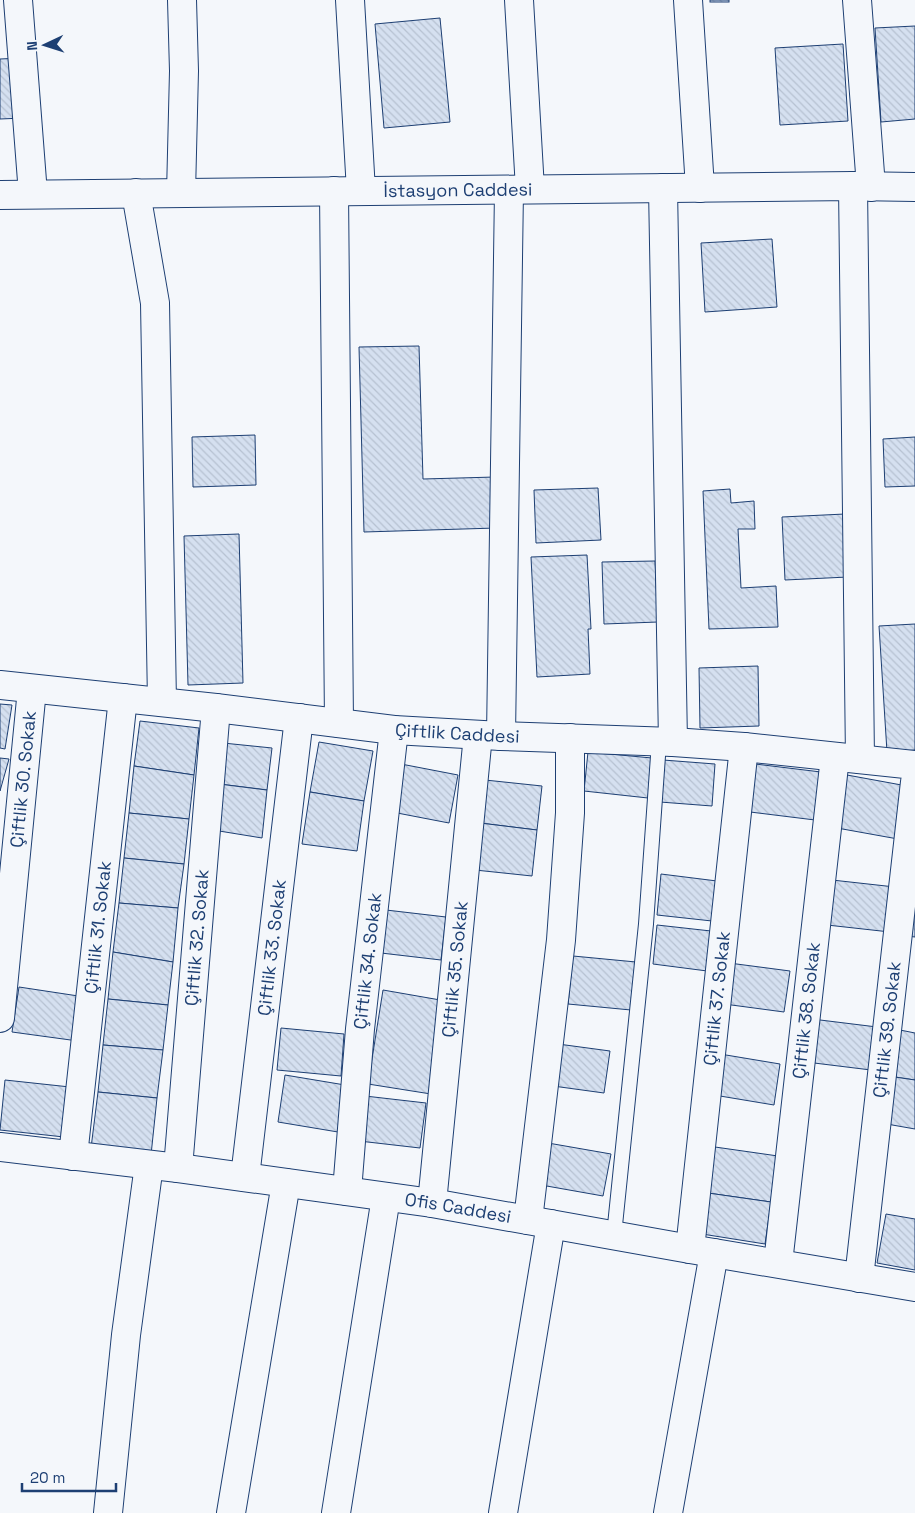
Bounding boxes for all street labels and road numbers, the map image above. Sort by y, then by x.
street label: İstasyon Caddesi [383,177,533,202]
street label: Çiftlik 30. Sokak [5,709,41,849]
street label: Çiftlik Caddesi [395,718,520,748]
street label: Çiftlik 31. Sokak [79,859,116,995]
street label: Çiftlik 32. Sokak [179,868,214,1007]
street label: Çiftlik 33. Sokak [252,878,291,1017]
street label: Çiftlik 34. Sokak [348,891,386,1031]
street label: Çiftlik 35. Sokak [436,899,473,1038]
street label: Çiftlik 37. Sokak [698,930,735,1067]
street label: Çiftlik 38. Sokak [787,941,825,1080]
street label: Çiftlik 39. Sokak [867,960,906,1099]
street label: Ofis Caddesi [403,1187,513,1228]

